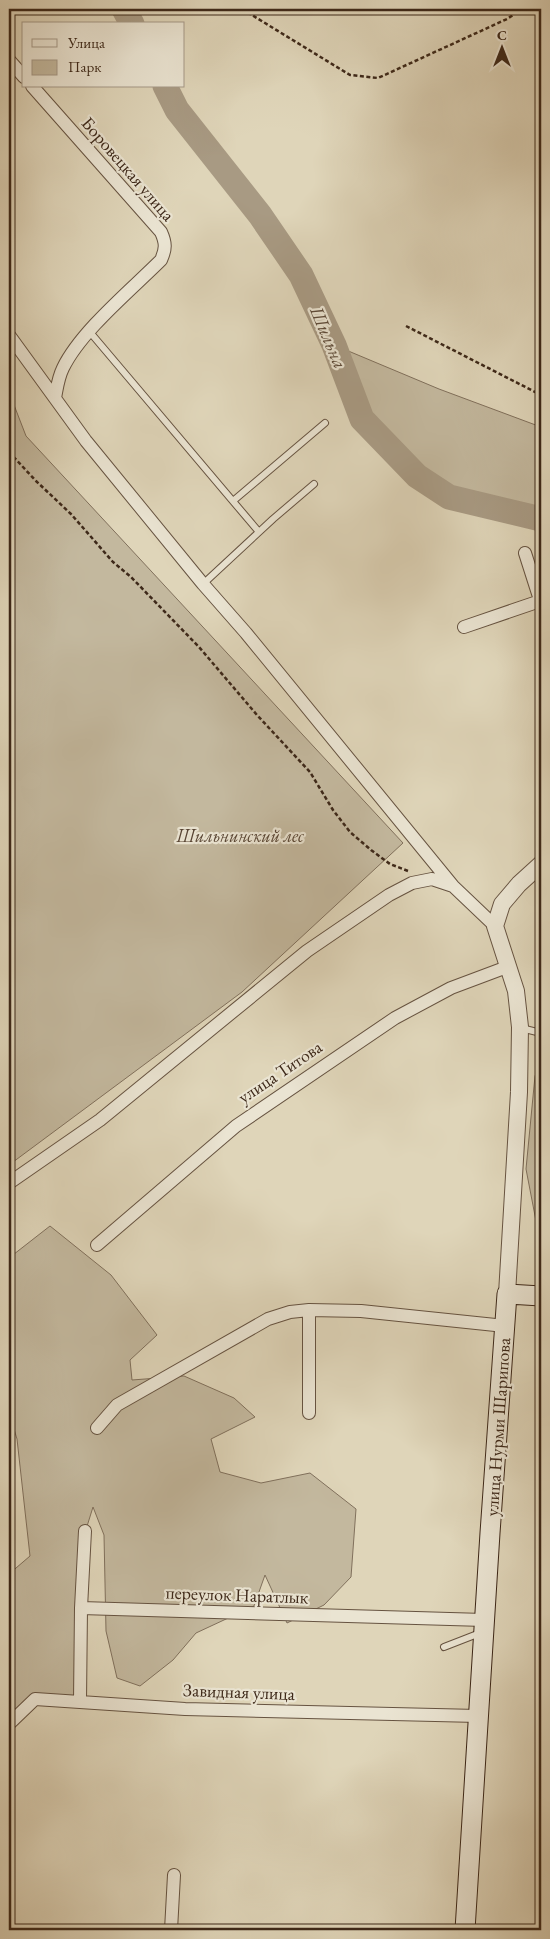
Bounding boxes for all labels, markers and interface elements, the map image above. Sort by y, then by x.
legend [22,22,185,88]
north arrow [478,22,528,72]
text: С [497,26,507,44]
text: Улица [67,33,105,52]
text: Парк [68,57,101,76]
street label: Боровецкая улица [77,112,181,226]
water label: Шильна [304,301,353,372]
park label: Шильнинский лес [175,824,304,847]
street label: улица Титова [233,1035,327,1108]
street label: улица Нурми Шарипова [480,1336,515,1517]
street label: переулок Наратлык [165,1581,309,1608]
street label: Завидная улица [183,1678,296,1705]

